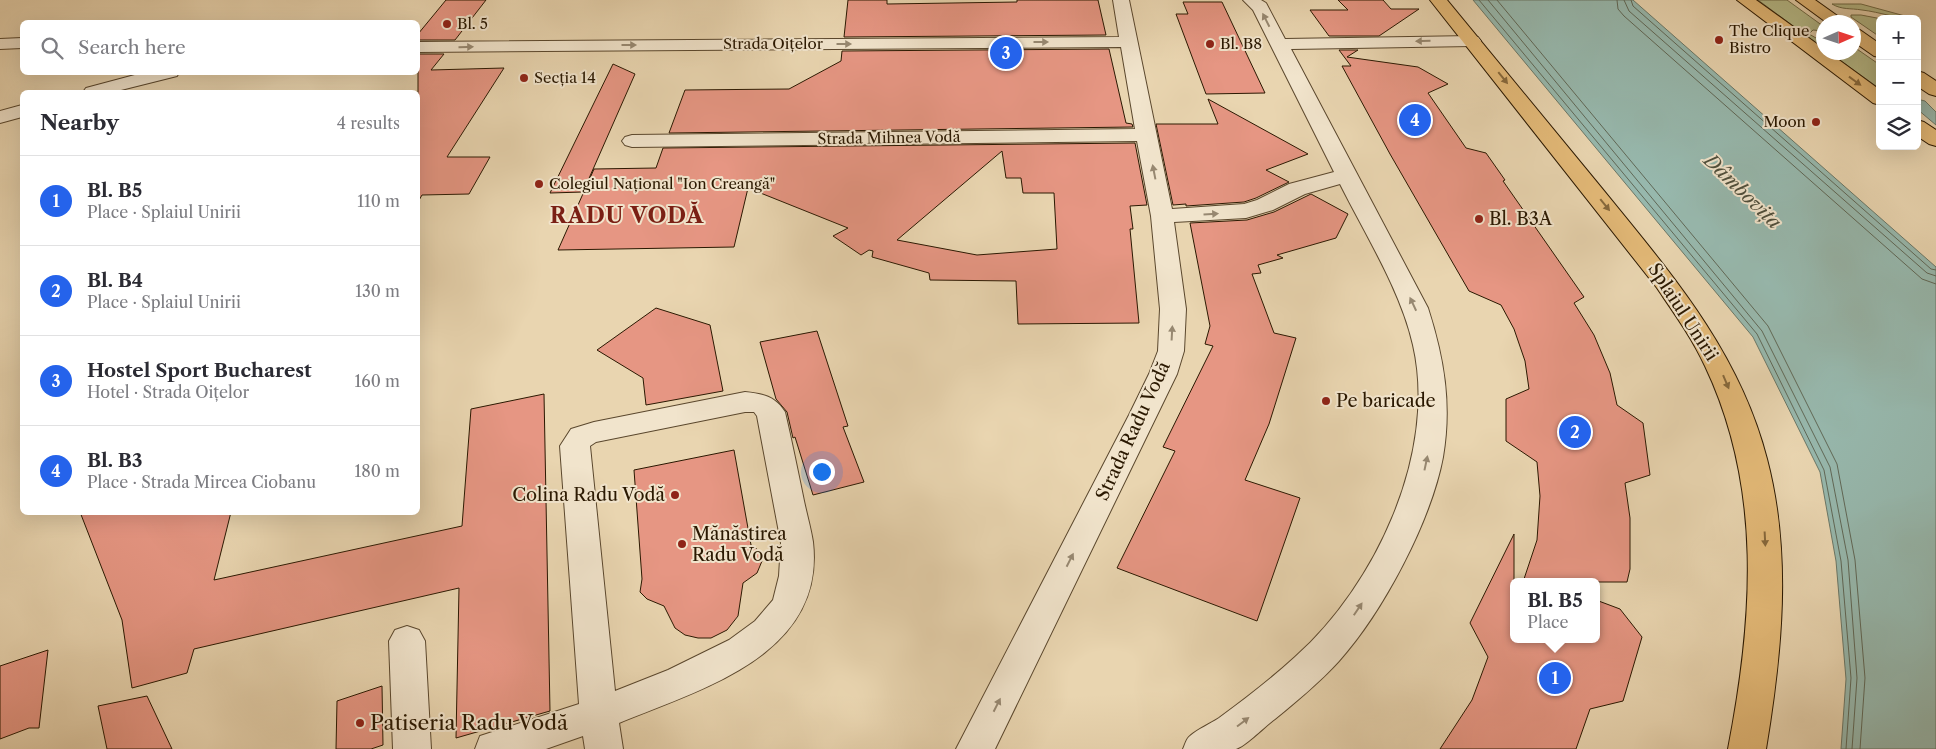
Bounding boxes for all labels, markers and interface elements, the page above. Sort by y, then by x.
one-way arrow [1262,13,1270,28]
place label: Bl. 5 [457,14,488,33]
north arrow [1816,15,1861,60]
map controls [1876,15,1921,150]
button: + [1876,15,1921,60]
marker: Bl. 5 [441,18,453,30]
search box [20,20,420,75]
place label: The Clique Bistro [1729,21,1809,57]
icon: search [38,34,66,62]
street label: Strada Oițelor [723,34,824,53]
pin: 3 [990,34,1022,72]
place label: Bl. B8 [1220,34,1262,53]
marker: The Clique Bistro [1713,34,1725,46]
text: Search here [78,36,186,59]
one-way arrow [1415,37,1431,45]
one-way arrow [1033,38,1049,46]
marker: Bl. B8 [1204,38,1216,50]
one-way arrow [836,40,852,48]
one-way arrow [621,41,637,49]
one-way arrow [458,43,474,51]
button: − [1876,60,1921,105]
place label: Secția 14 [534,68,596,87]
marker: Secția 14 [518,72,530,84]
one-way arrow [1497,72,1508,85]
one-way arrow [1848,75,1861,86]
pin: 4 [1399,101,1431,139]
button: layers [1876,105,1921,150]
text: Nearby [40,110,119,135]
place label: Moon [1763,112,1807,131]
text: 4 results [337,113,400,133]
marker: Moon [1810,116,1822,128]
street label: Strada Mihnea Vodă [817,127,961,148]
water label: Dâmbovița [1697,148,1786,235]
one-way arrow [1149,164,1157,180]
place label: Colegiul Național "Ion Creangă" [549,174,775,193]
marker: Colegiul Național "Ion Creangă" [533,178,545,190]
text: Bl. B5 [87,179,142,202]
text: 1 [52,191,60,211]
text: 110 m [357,191,400,211]
one-way arrow [1599,198,1610,211]
district label: RADU VODĂ [550,201,704,229]
text: Place · Splaiul Unirii [87,202,241,222]
place label: Bl. B3A [1489,208,1553,230]
one-way arrow [1203,209,1219,217]
marker: Bl. B3A [1473,213,1485,225]
street label: Splaiul Unirii [1643,259,1723,365]
text: Bl. B4 [87,269,143,292]
text: 2 [51,281,61,301]
text: 130 m [355,281,400,301]
text: Place · Splaiul Unirii [87,292,241,312]
one-way arrow [1409,297,1417,311]
one-way arrow [1168,325,1176,341]
street label: Strada Radu Vodă [1091,358,1175,504]
text: Hostel Sport Bucharest [87,359,312,382]
text: 3 [51,371,61,391]
text: 160 m [355,371,400,391]
one-way arrow [1722,375,1730,389]
text: Hotel · Strada Oițelor [87,382,249,402]
place label: Pe baricade [1336,390,1436,412]
marker: Pe baricade [1320,395,1332,407]
pin: 2 [1559,413,1591,451]
text: Bl. B3 [87,449,143,472]
one-way arrow [1423,454,1431,470]
your location [809,459,835,485]
text: 4 [51,461,61,481]
text: 180 m [354,461,400,481]
text: Place · Strada Mircea Ciobanu [87,472,316,492]
place label: Colina Radu Vodă [512,484,665,506]
marker: Colina Radu Vodă [669,489,681,501]
place label: Mănăstirea Radu Vodă [692,523,787,566]
one-way arrow [1761,531,1769,547]
marker: Mănăstirea Radu Vodă [676,538,688,550]
one-way arrow [1067,553,1075,567]
popup [1510,578,1600,643]
text: Bl. B5 [1527,589,1583,612]
one-way arrow [1353,602,1362,615]
text: Place [1527,612,1568,632]
pin: 1 [1539,659,1571,697]
one-way arrow [993,698,1001,713]
place label: Patiseria Radu Vodă [370,710,569,735]
marker: Patiseria Radu Vodă [354,717,366,729]
one-way arrow [1236,717,1250,727]

